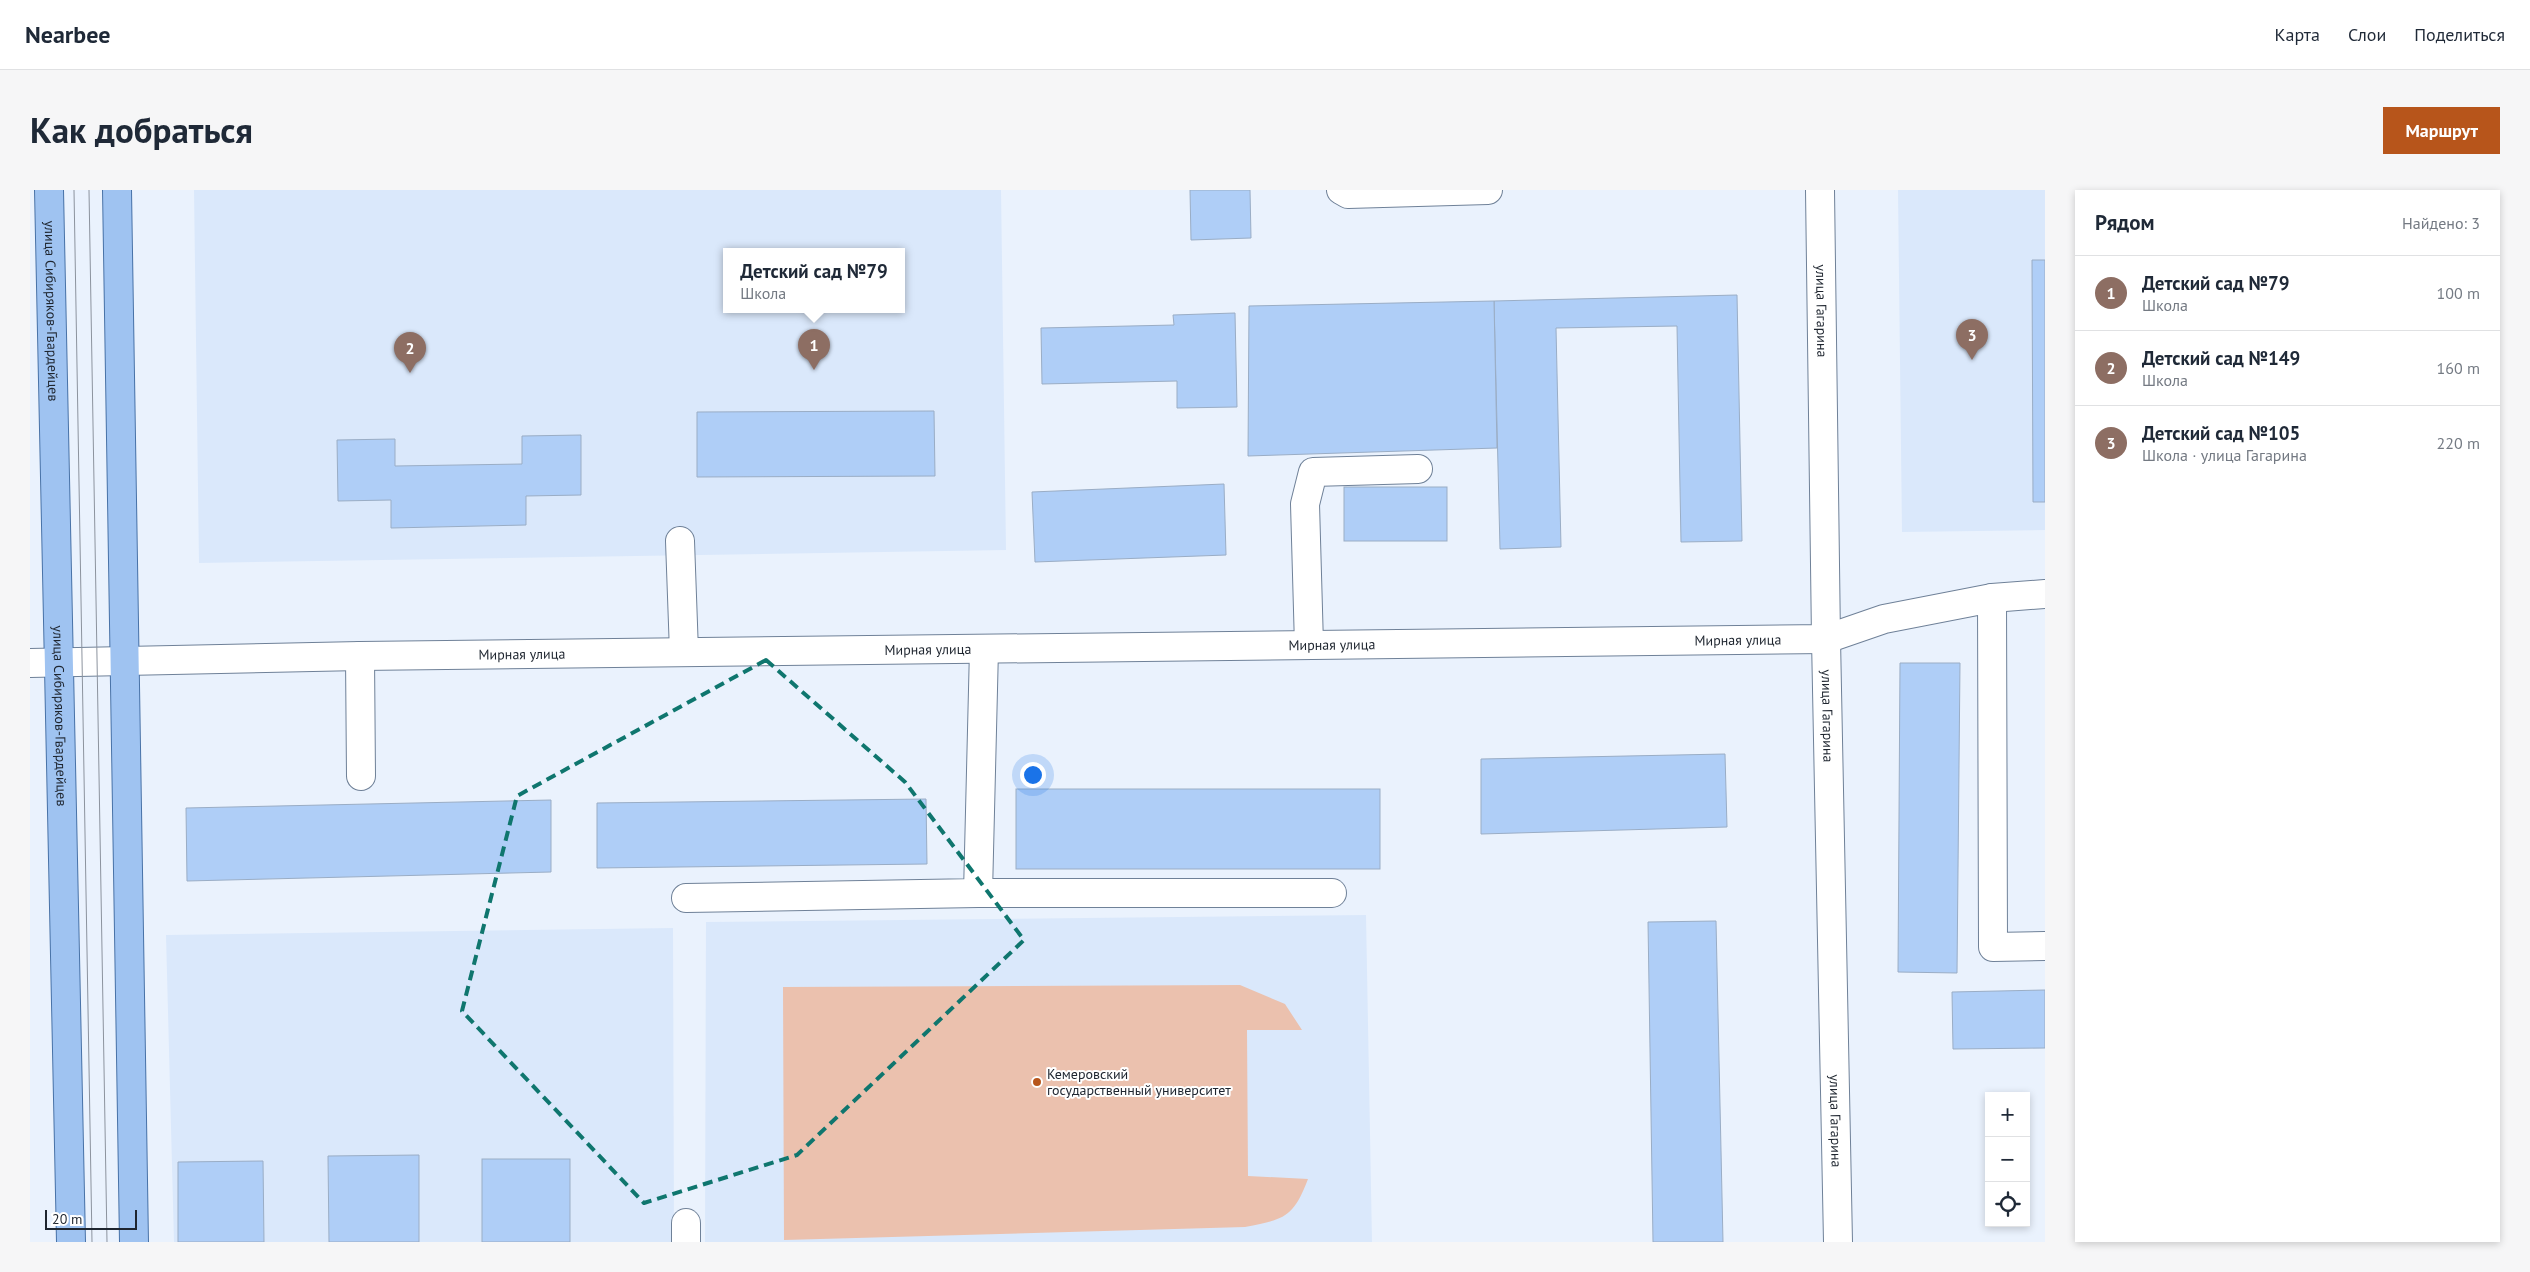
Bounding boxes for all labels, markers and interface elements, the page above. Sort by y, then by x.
text: Nearbee [25,19,110,50]
text: Карта [2275,23,2320,46]
text: Слои [2348,23,2386,46]
text: Поделиться [2414,23,2505,46]
text: Как добраться [30,107,253,153]
button: Маршрут [2383,107,2500,154]
text: Рядом [2095,209,2154,236]
text: Найдено: 3 [2402,213,2480,233]
street label: улица Сибиряков-Гвардейцев [41,220,62,402]
popup [723,248,905,313]
text: Детский сад №79 [740,259,888,283]
street label: улица Гагарина [1812,264,1831,358]
text: Детский сад №79 [2142,271,2290,295]
text: Школа [740,283,786,303]
text: 1 [2106,283,2116,303]
text: 100 m [2437,283,2480,303]
text: Школа [2142,295,2188,315]
pin: 3 [1956,319,1988,360]
pin: 1 [798,329,830,370]
pin: 2 [394,332,426,373]
text: Детский сад №149 [2142,346,2300,370]
text: 2 [2106,358,2116,378]
text: 160 m [2437,358,2480,378]
text: Школа [2142,370,2188,390]
text: Детский сад №105 [2142,421,2300,445]
text: 3 [2106,433,2116,453]
text: 220 m [2437,433,2480,453]
text: Школа · улица Гагарина [2142,445,2307,465]
street label: улица Сибиряков-Гвардейцев [49,625,71,806]
street label: Мирная улица [1694,631,1781,650]
street label: Мирная улица [1288,635,1375,654]
street label: Мирная улица [884,640,971,659]
street label: Мирная улица [478,645,566,664]
street label: улица Гагарина [1818,669,1837,763]
your location [1020,762,1046,788]
place label: Кемеровский государственный университет [1047,1065,1231,1099]
street label: улица Гагарина [1826,1074,1846,1168]
marker: Кемеровский государственный университет [1031,1076,1043,1088]
map controls [1985,1092,2030,1227]
button: + [1985,1092,2030,1137]
button: − [1985,1137,2030,1182]
button: locate [1985,1182,2030,1227]
scale bar [45,1207,138,1230]
text: 20 m [52,1210,82,1228]

